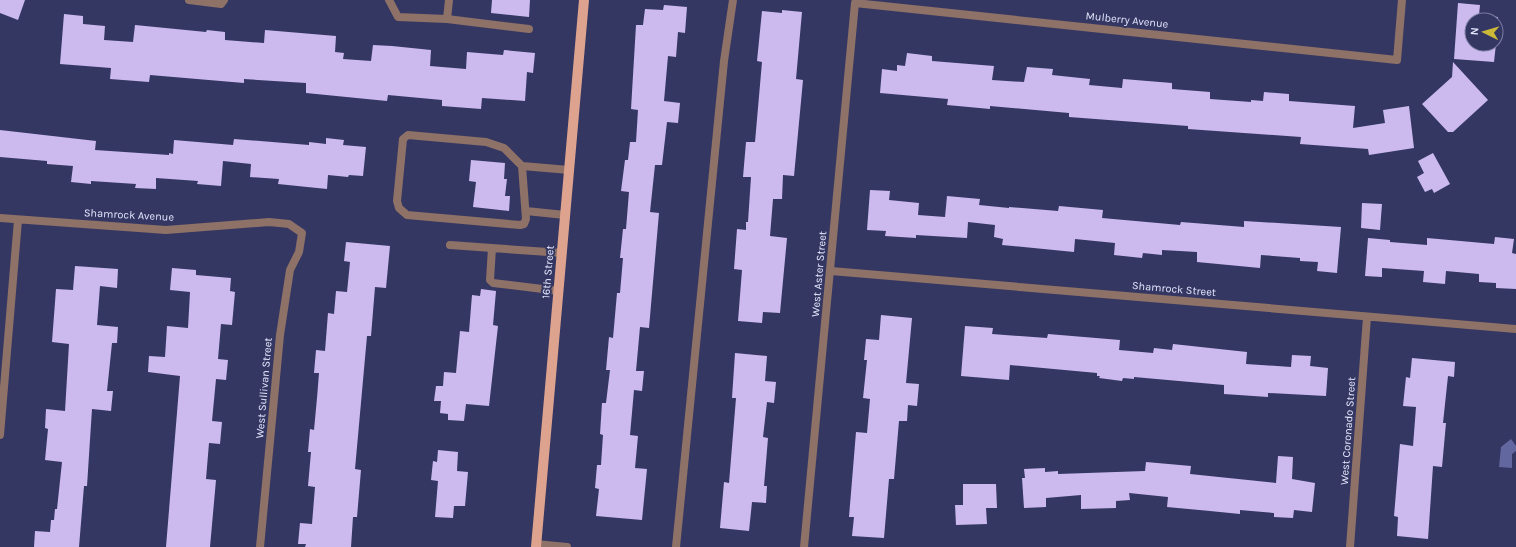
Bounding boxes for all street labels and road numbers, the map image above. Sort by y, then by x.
street label: Mulberry Avenue [1085,9,1169,31]
street label: Shamrock Avenue [84,206,175,224]
street label: West Aster Street [809,230,829,318]
street label: 16th Street [539,245,557,299]
street label: Shamrock Street [1131,279,1217,299]
street label: West Sullivan Street [253,337,275,439]
street label: West Coronado Street [1338,376,1358,486]

